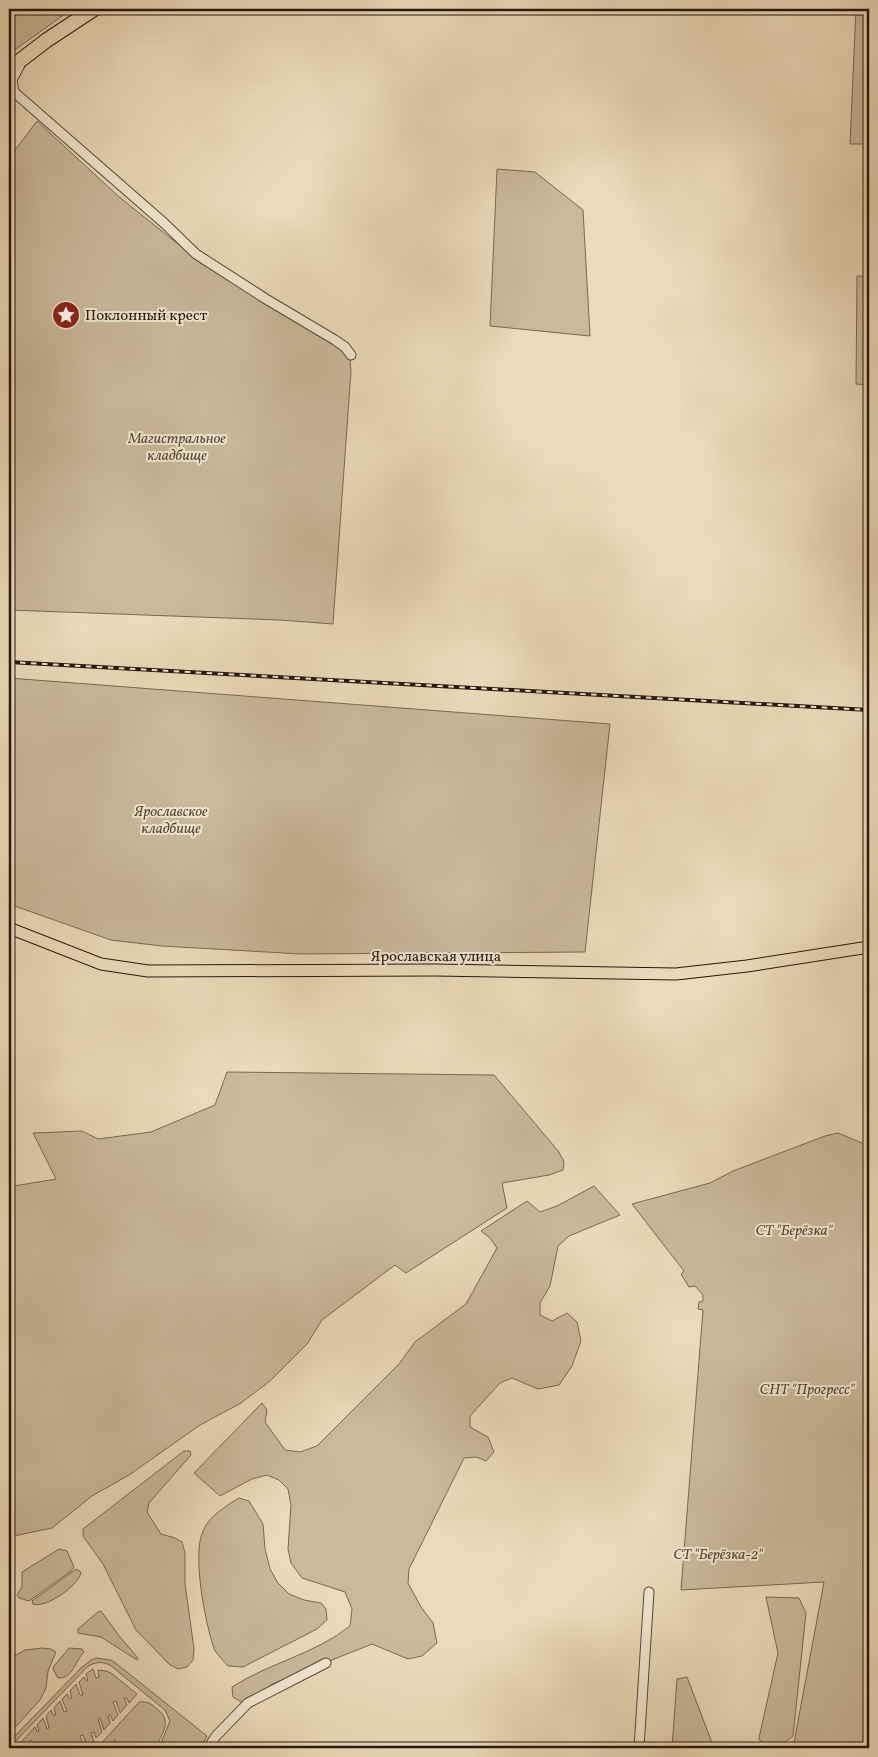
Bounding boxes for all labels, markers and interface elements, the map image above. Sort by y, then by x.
place icon: Поклонный крест [51,300,81,330]
place label: Поклонный крест [85,306,208,327]
park label: Магистральное кладбище [127,429,226,467]
park label: Ярославское кладбище [133,802,208,840]
street label: Ярославская улица [371,947,501,968]
park label: СТ "Берёзка" [755,1221,834,1242]
park label: СНТ "Прогресс" [759,1380,856,1401]
park label: СТ "Берёзка-2" [673,1545,764,1566]

